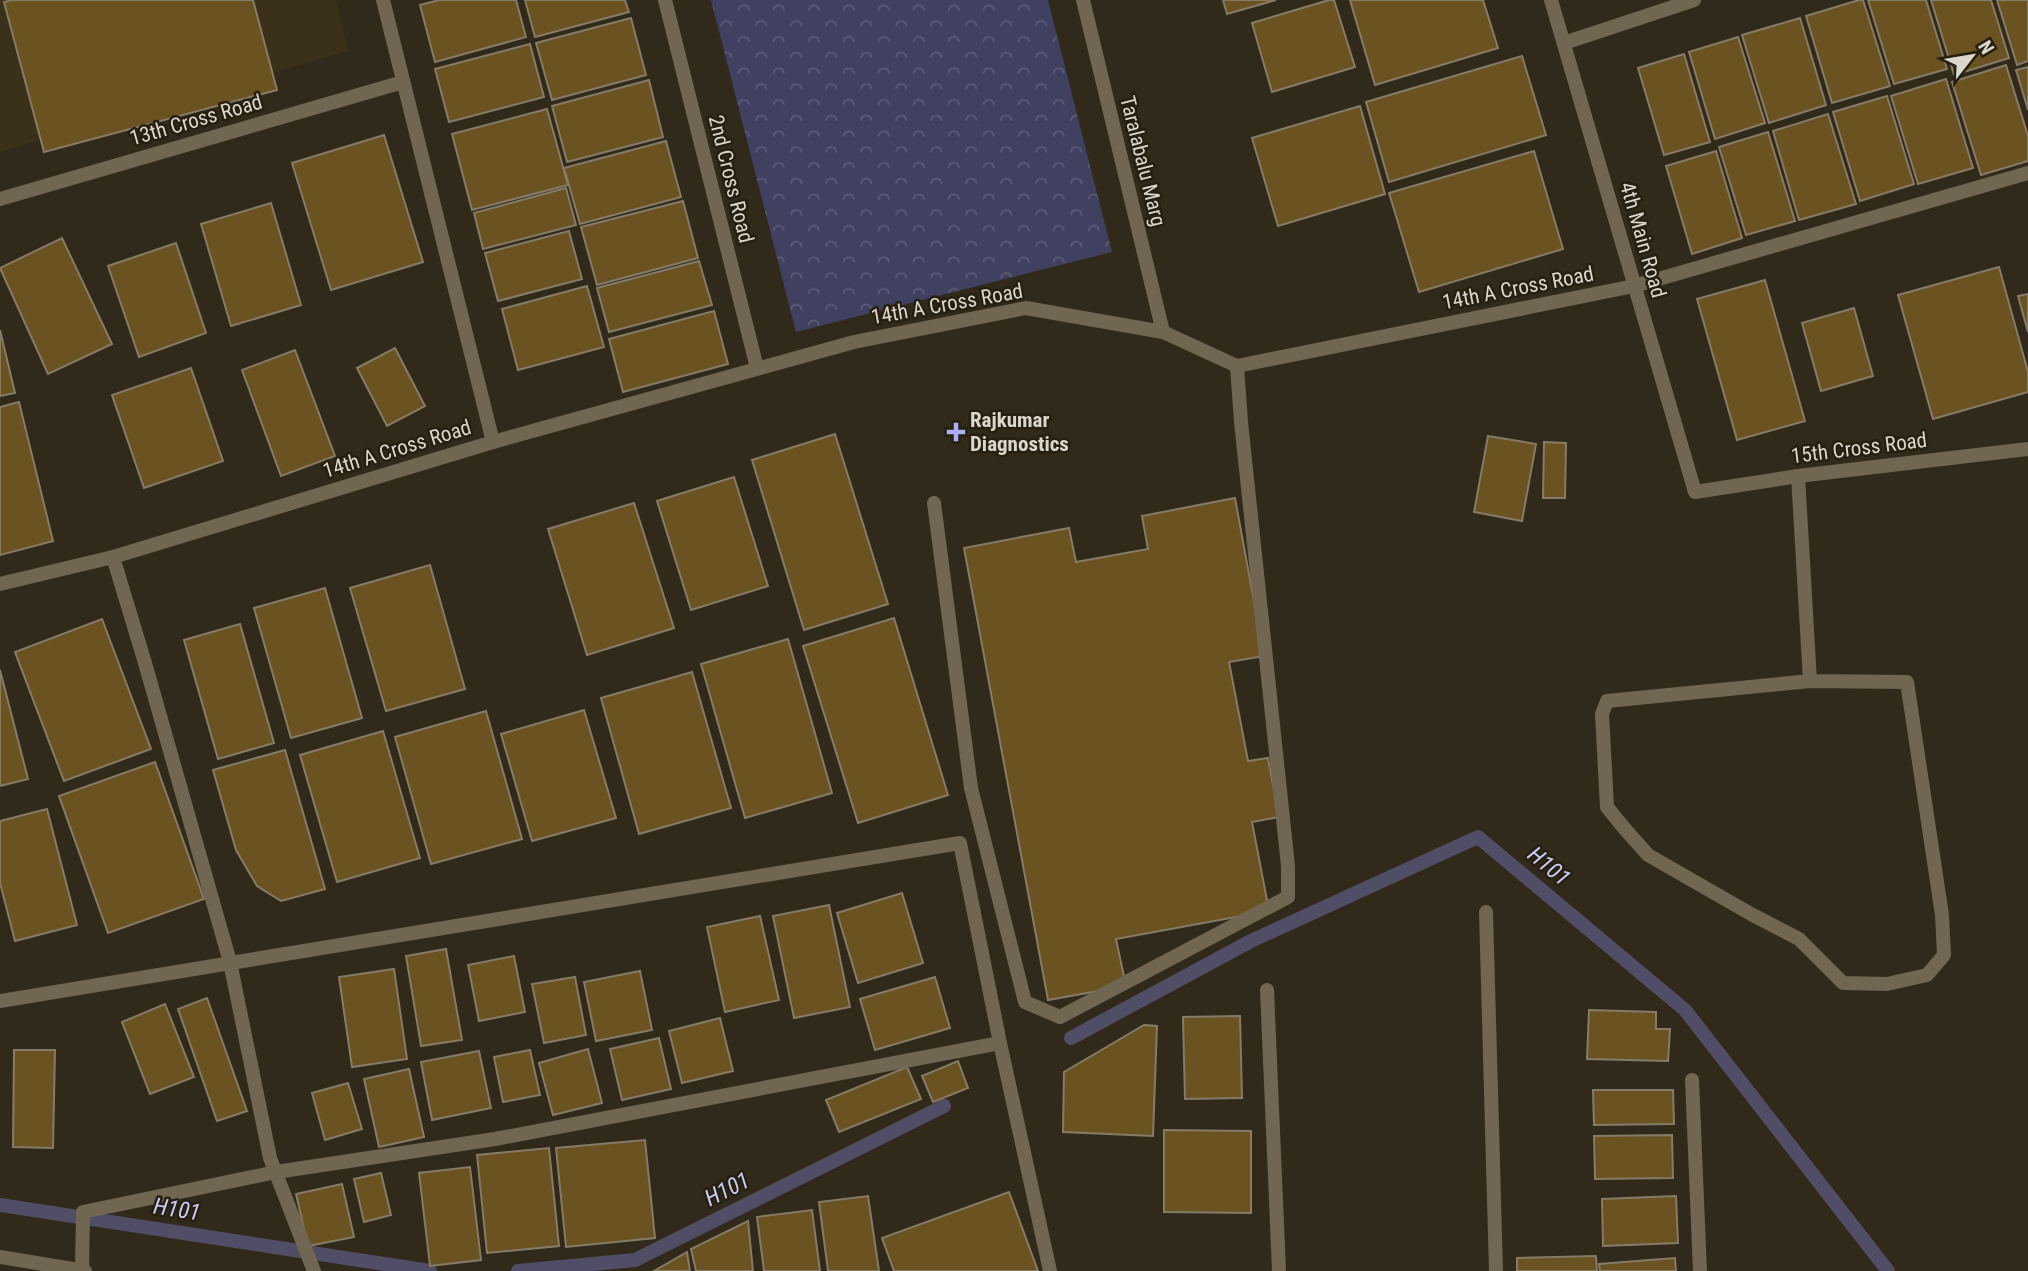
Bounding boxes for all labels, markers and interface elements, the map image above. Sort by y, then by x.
north arrow [1937,21,2007,91]
text: N [1973,37,1999,58]
street label: 13th Cross Road [127,90,265,150]
street label: Taralabalu Marg [1115,93,1171,229]
street label: 2nd Cross Road [704,113,758,245]
street label: 4th Main Road [1615,179,1671,301]
street label: 14th A Cross Road [1440,262,1596,314]
street label: 14th A Cross Road [869,279,1025,329]
place label: Rajkumar Diagnostics [970,408,1069,456]
street label: 14th A Cross Road [320,415,474,483]
marker: Rajkumar Diagnostics [948,424,964,440]
street label: 15th Cross Road [1790,428,1928,468]
water label: H101 [1522,841,1575,892]
water label: H101 [700,1167,754,1212]
water label: H101 [152,1192,202,1226]

